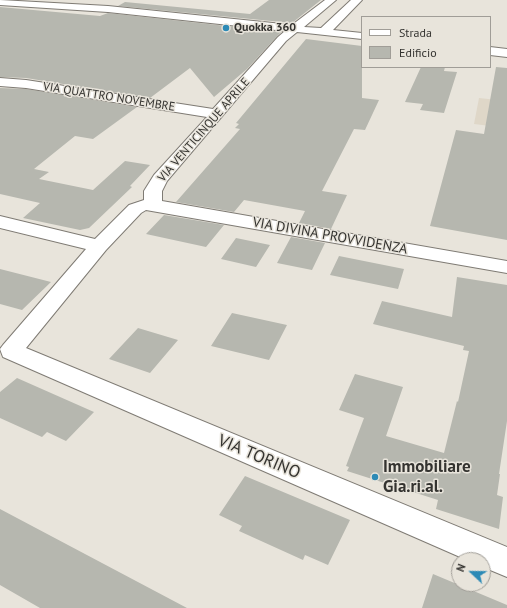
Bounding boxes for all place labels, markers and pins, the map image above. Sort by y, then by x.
place label: Quokka 360 [234,21,296,35]
marker: Quokka 360 [221,23,231,33]
place label: Immobiliare Gia.ri.al. [383,457,471,497]
marker: Immobiliare Gia.ri.al. [370,472,380,482]

